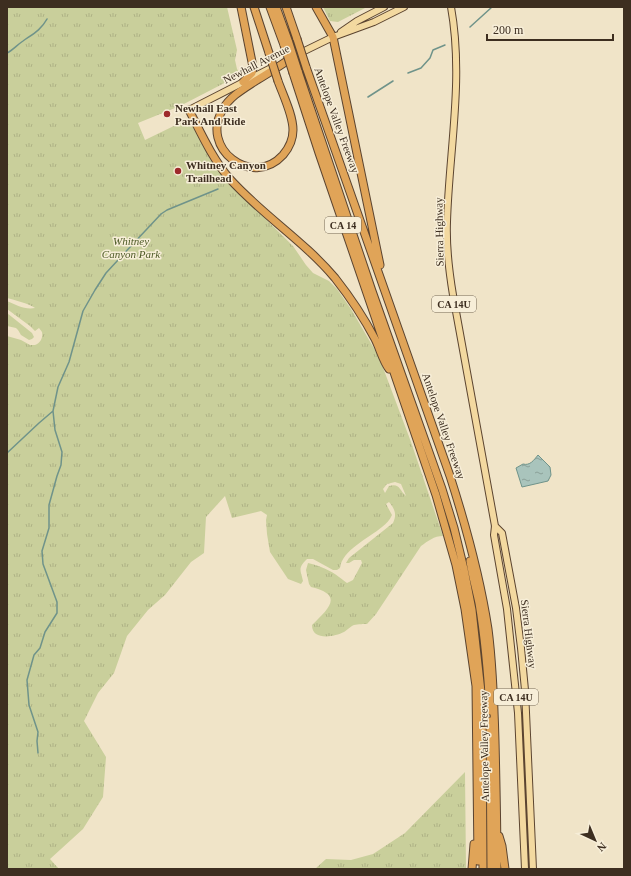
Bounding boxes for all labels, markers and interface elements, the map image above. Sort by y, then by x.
scale bar [487,16,613,42]
text: 200 m [493,23,524,37]
street label: Newhall Avenue [221,42,291,86]
street label: Antelope Valley Freeway [312,66,362,175]
place label: Newhall East Park And Ride [175,102,245,127]
marker: Newhall East Park And Ride [162,109,172,119]
place label: Whitney Canyon Trailhead [186,159,266,184]
marker: Whitney Canyon Trailhead [173,166,183,176]
street label: Sierra Highway [432,197,446,267]
road number: CA 14 [325,217,361,233]
park label: Whitney Canyon Park [102,235,161,260]
road number: CA 14U [432,296,476,312]
street label: Antelope Valley Freeway [420,371,468,481]
street label: Sierra Highway [519,599,539,670]
road number: CA 14U [494,689,538,705]
street label: Antelope Valley Freeway [477,690,491,802]
north arrow [575,820,615,860]
text: N [595,840,609,854]

